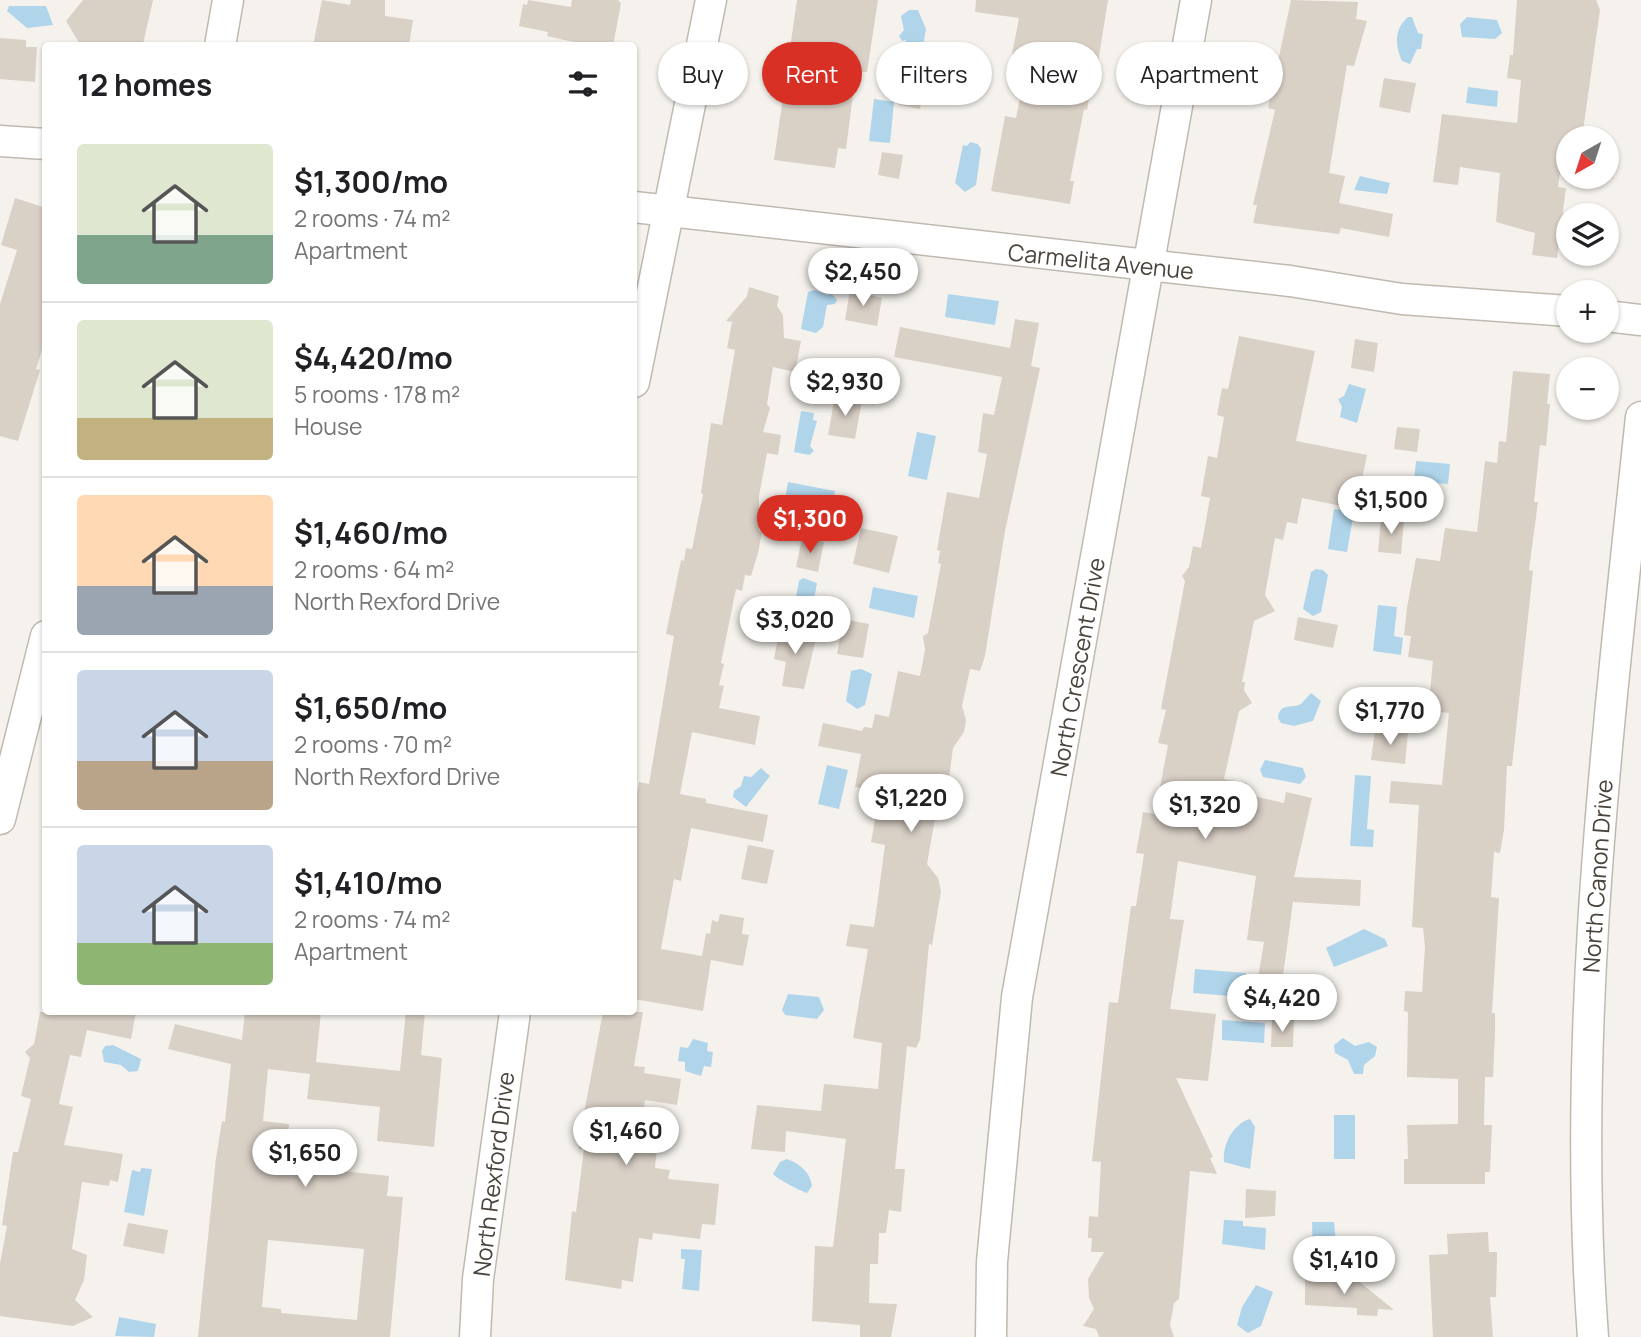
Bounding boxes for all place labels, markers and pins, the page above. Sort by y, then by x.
pin: $2,450 [806,248,920,308]
pin: $2,930 [788,358,902,418]
pin: $1,500 [1334,476,1448,536]
pin: $1,300 [753,496,867,555]
pin: $3,020 [738,596,852,656]
pin: $1,770 [1333,688,1447,747]
pin: $1,220 [854,774,968,834]
pin: $1,320 [1148,782,1262,841]
pin: $4,420 [1225,974,1339,1034]
pin: $1,460 [569,1108,683,1167]
pin: $1,650 [248,1130,362,1189]
pin: $1,410 [1287,1236,1401,1296]

